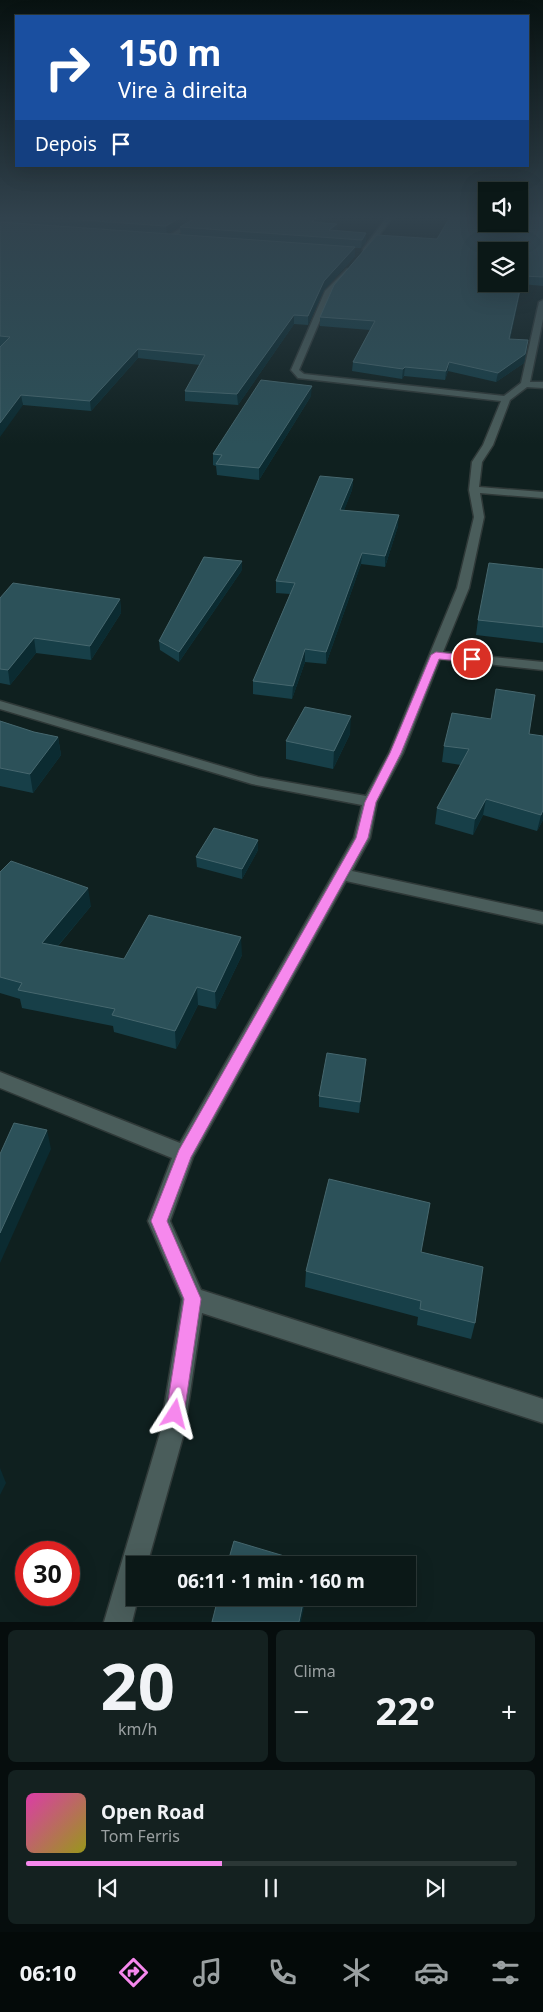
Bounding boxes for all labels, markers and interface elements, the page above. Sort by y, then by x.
text: 150 m [118,29,221,76]
icon: right [35,35,100,100]
text: Vire à direita [118,74,248,104]
icon: arrive [107,130,135,158]
text: Depois [35,131,97,157]
map controls [478,182,528,292]
button: sound [478,182,528,232]
button: layers [478,242,528,292]
pin [451,638,493,680]
icon: arrive [458,645,486,673]
position arrow [148,1387,200,1439]
speed limit sign: 30 [15,1541,80,1606]
text: 06:11 · 1 min · 160 m [177,1568,365,1594]
text: 20 [101,1641,175,1729]
text: Clima [294,1660,336,1682]
text: 22° [375,1684,435,1736]
text: − [294,1692,310,1730]
text: + [501,1692,517,1730]
text: km/h [118,1718,157,1740]
text: Open Road [101,1799,204,1825]
text: Tom Ferris [101,1825,180,1847]
icon: previous [94,1874,122,1902]
icon: pause [257,1874,285,1902]
icon: next [421,1874,449,1902]
icon: directions [116,1955,151,1990]
icon: music [190,1955,225,1990]
icon: phone [265,1955,300,1990]
icon: climate [339,1955,374,1990]
icon: car [414,1955,449,1990]
icon: filters [488,1955,523,1990]
text: 06:10 [20,1957,76,1987]

